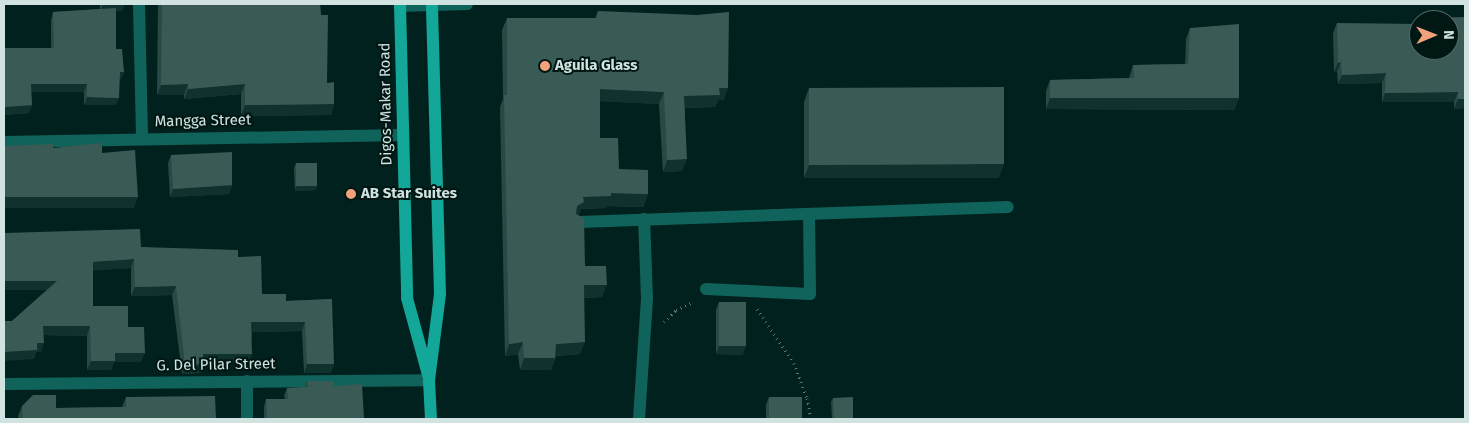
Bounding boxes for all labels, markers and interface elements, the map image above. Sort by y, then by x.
north arrow [1409,10,1459,60]
text: N [1440,30,1457,40]
street label: Digos-Makar Road [376,42,396,166]
place label: Aguila Glass [555,57,637,75]
marker: Aguila Glass [539,60,551,72]
street label: Mangga Street [154,111,252,131]
place label: AB Star Suites [361,185,457,203]
marker: AB Star Suites [345,188,357,200]
street label: G. Del Pilar Street [156,355,276,375]

